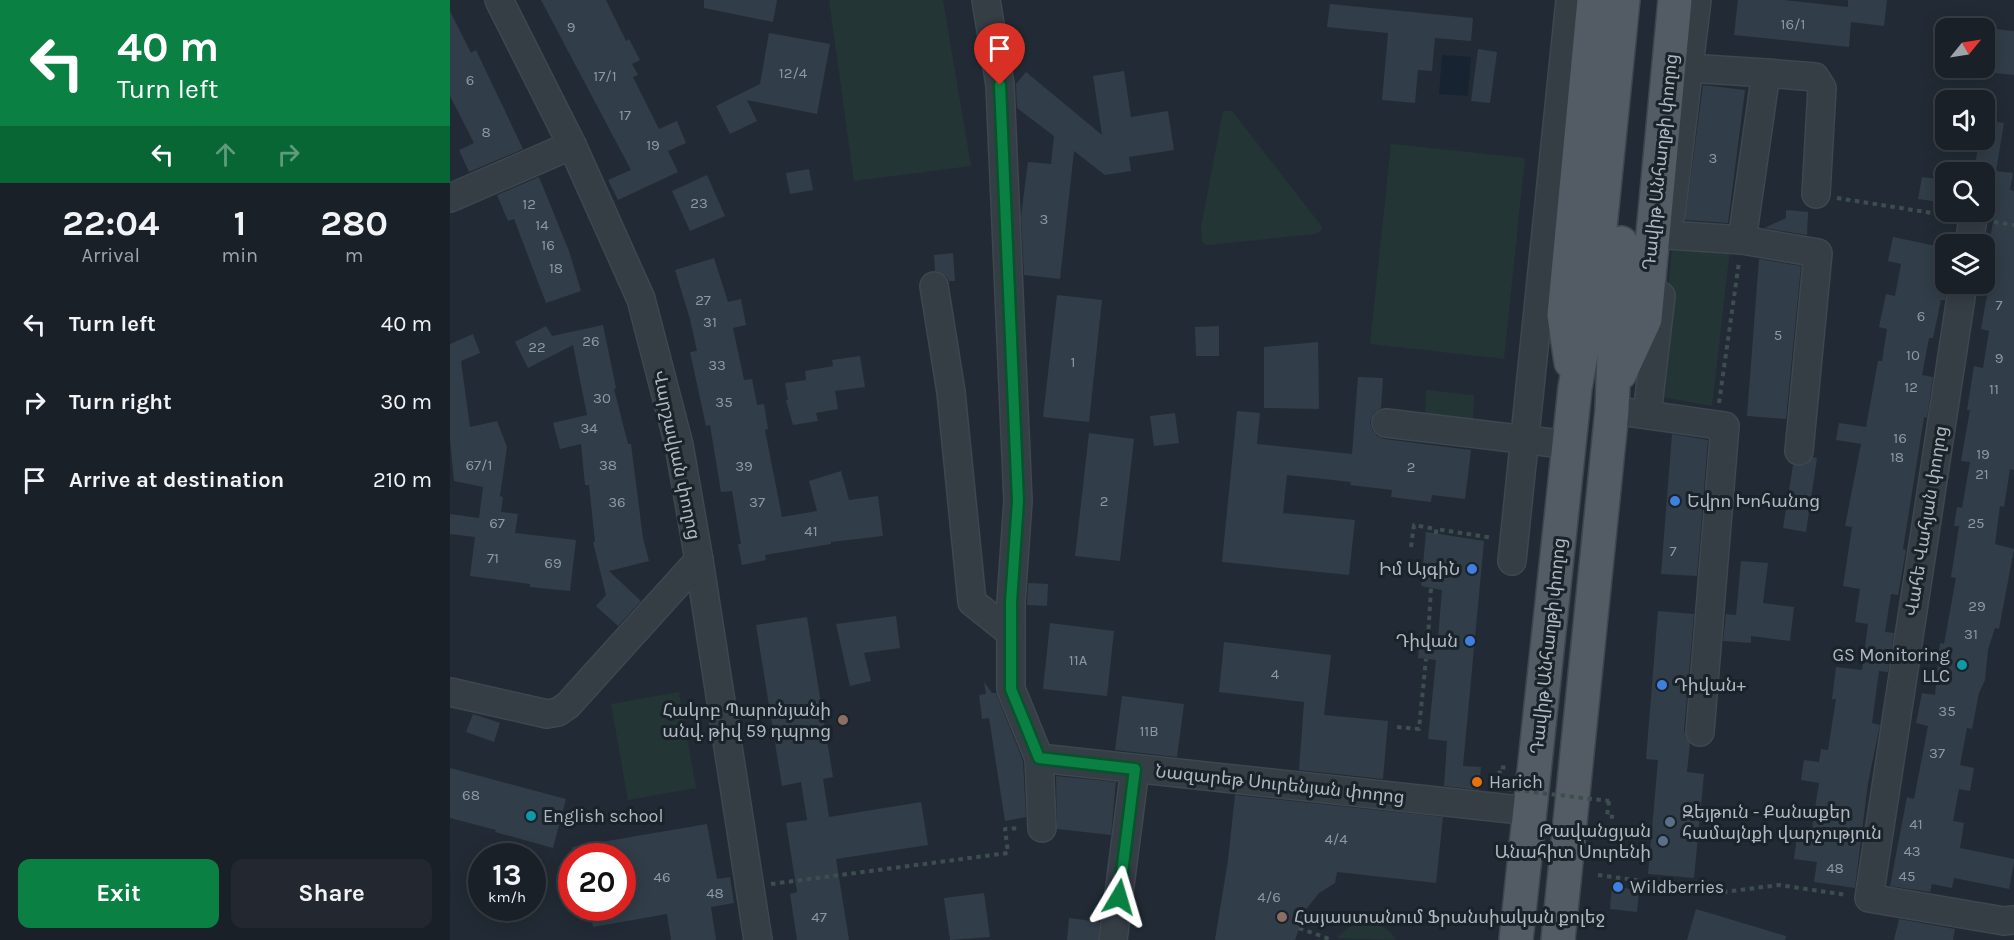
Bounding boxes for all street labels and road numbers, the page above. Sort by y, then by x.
street label: Դավիթ Անհաղթի փողոց [1638,53,1682,271]
street label: Վարշավյան փողոց [648,368,706,542]
street label: Վահե Վահյան փողոց [1900,424,1952,618]
street label: Դավիթ Անհաղթի փողոց [1526,537,1570,755]
street label: Նազարեթ Սուրենյան փողոց [1154,760,1406,808]

